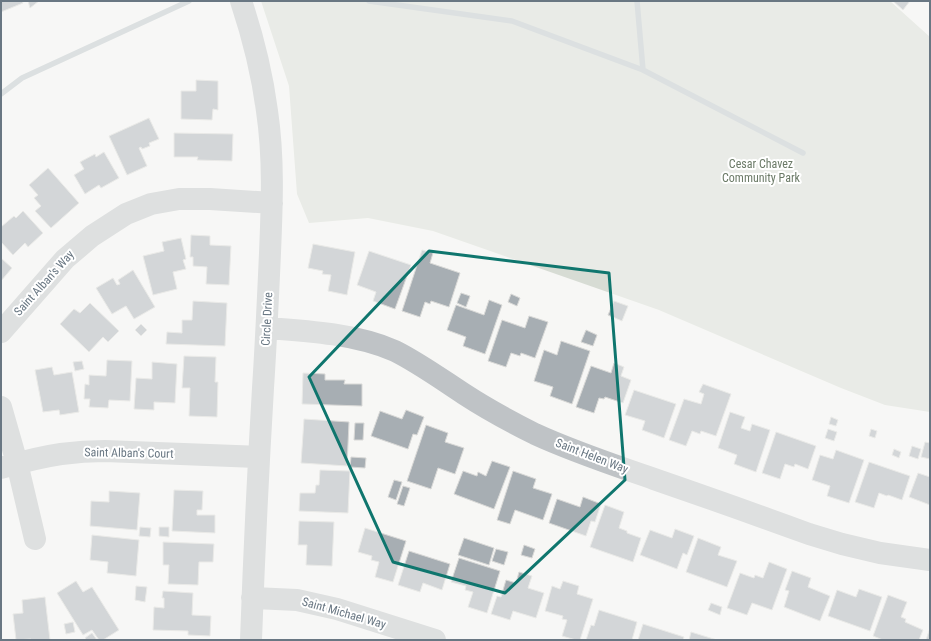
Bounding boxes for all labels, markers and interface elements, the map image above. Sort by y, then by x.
park label: Cesar Chavez Community Park [722,157,801,185]
street label: Saint Alban's Way [11,248,77,318]
street label: Circle Drive [259,291,275,346]
street label: Saint Helen Way [554,436,630,476]
street label: Saint Alban's Court [84,445,174,461]
street label: Saint Michael Way [301,594,387,632]

